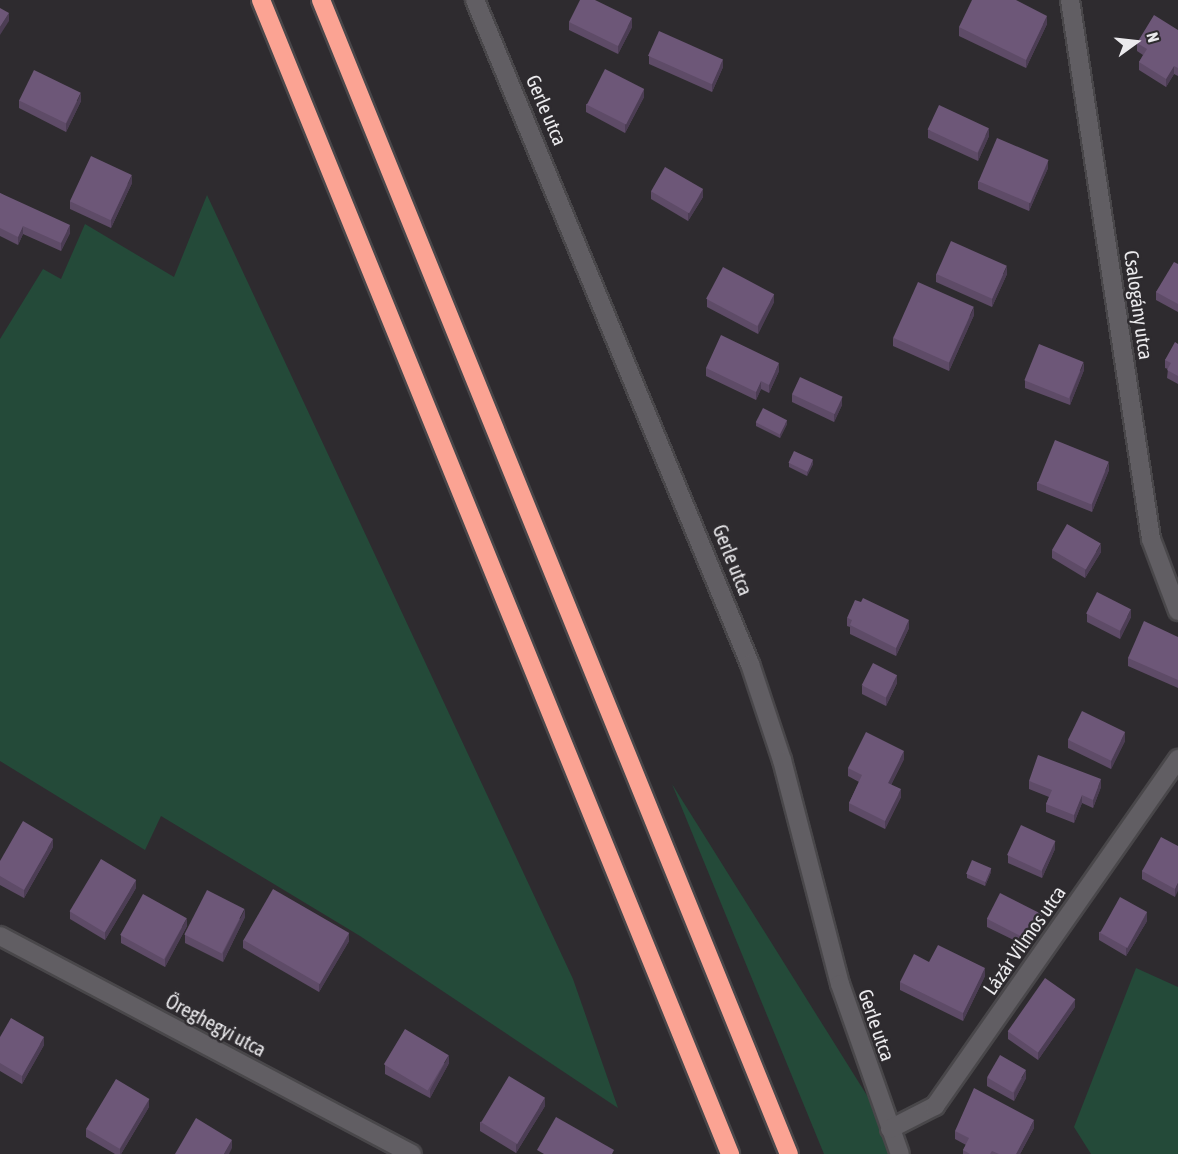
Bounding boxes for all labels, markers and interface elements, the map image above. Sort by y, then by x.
north arrow [1106,12,1166,72]
text: N [1143,30,1163,44]
street label: Gerle utca [521,71,573,149]
street label: Csalogány utca [1119,249,1159,361]
street label: Gerle utca [708,521,758,599]
street label: Lázár Vilmos utca [978,881,1070,999]
street label: Gerle utca [854,986,900,1064]
street label: Öreghegyi utca [162,989,270,1061]

